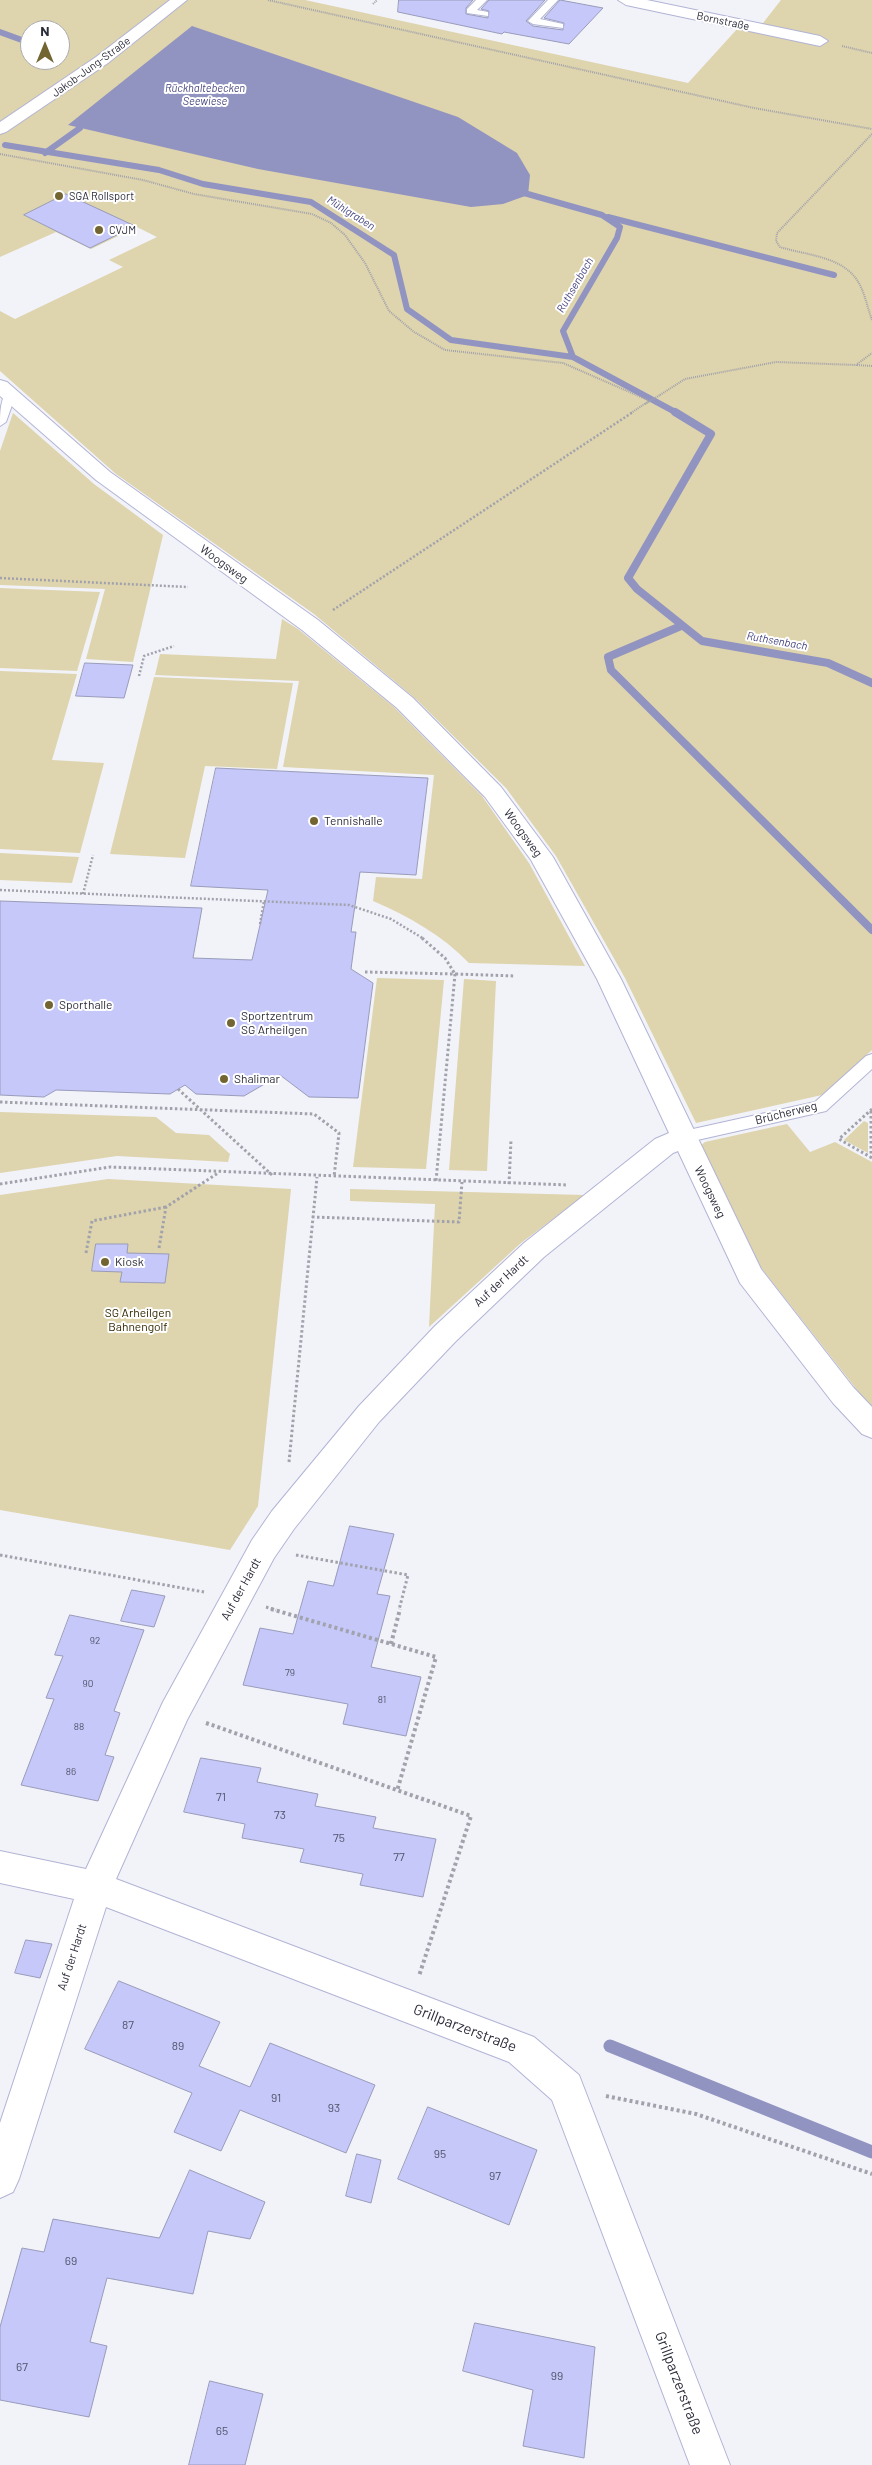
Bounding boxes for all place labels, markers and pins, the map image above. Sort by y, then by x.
place label: SGA Rollsport [69,189,134,203]
marker: SGA Rollsport [53,190,65,202]
place label: CVJM [109,223,136,237]
marker: CVJM [93,224,105,236]
place label: Tennishalle [324,814,383,828]
marker: Tennishalle [308,815,320,827]
place label: Sporthalle [59,998,113,1012]
marker: Sporthalle [43,999,55,1011]
place label: Sportzentrum SG Arheilgen [241,1009,313,1037]
marker: Sportzentrum SG Arheilgen [225,1017,237,1029]
place label: Shalimar [234,1072,280,1086]
marker: Shalimar [218,1073,230,1085]
place label: Kiosk [115,1255,144,1269]
marker: Kiosk [99,1256,111,1268]

